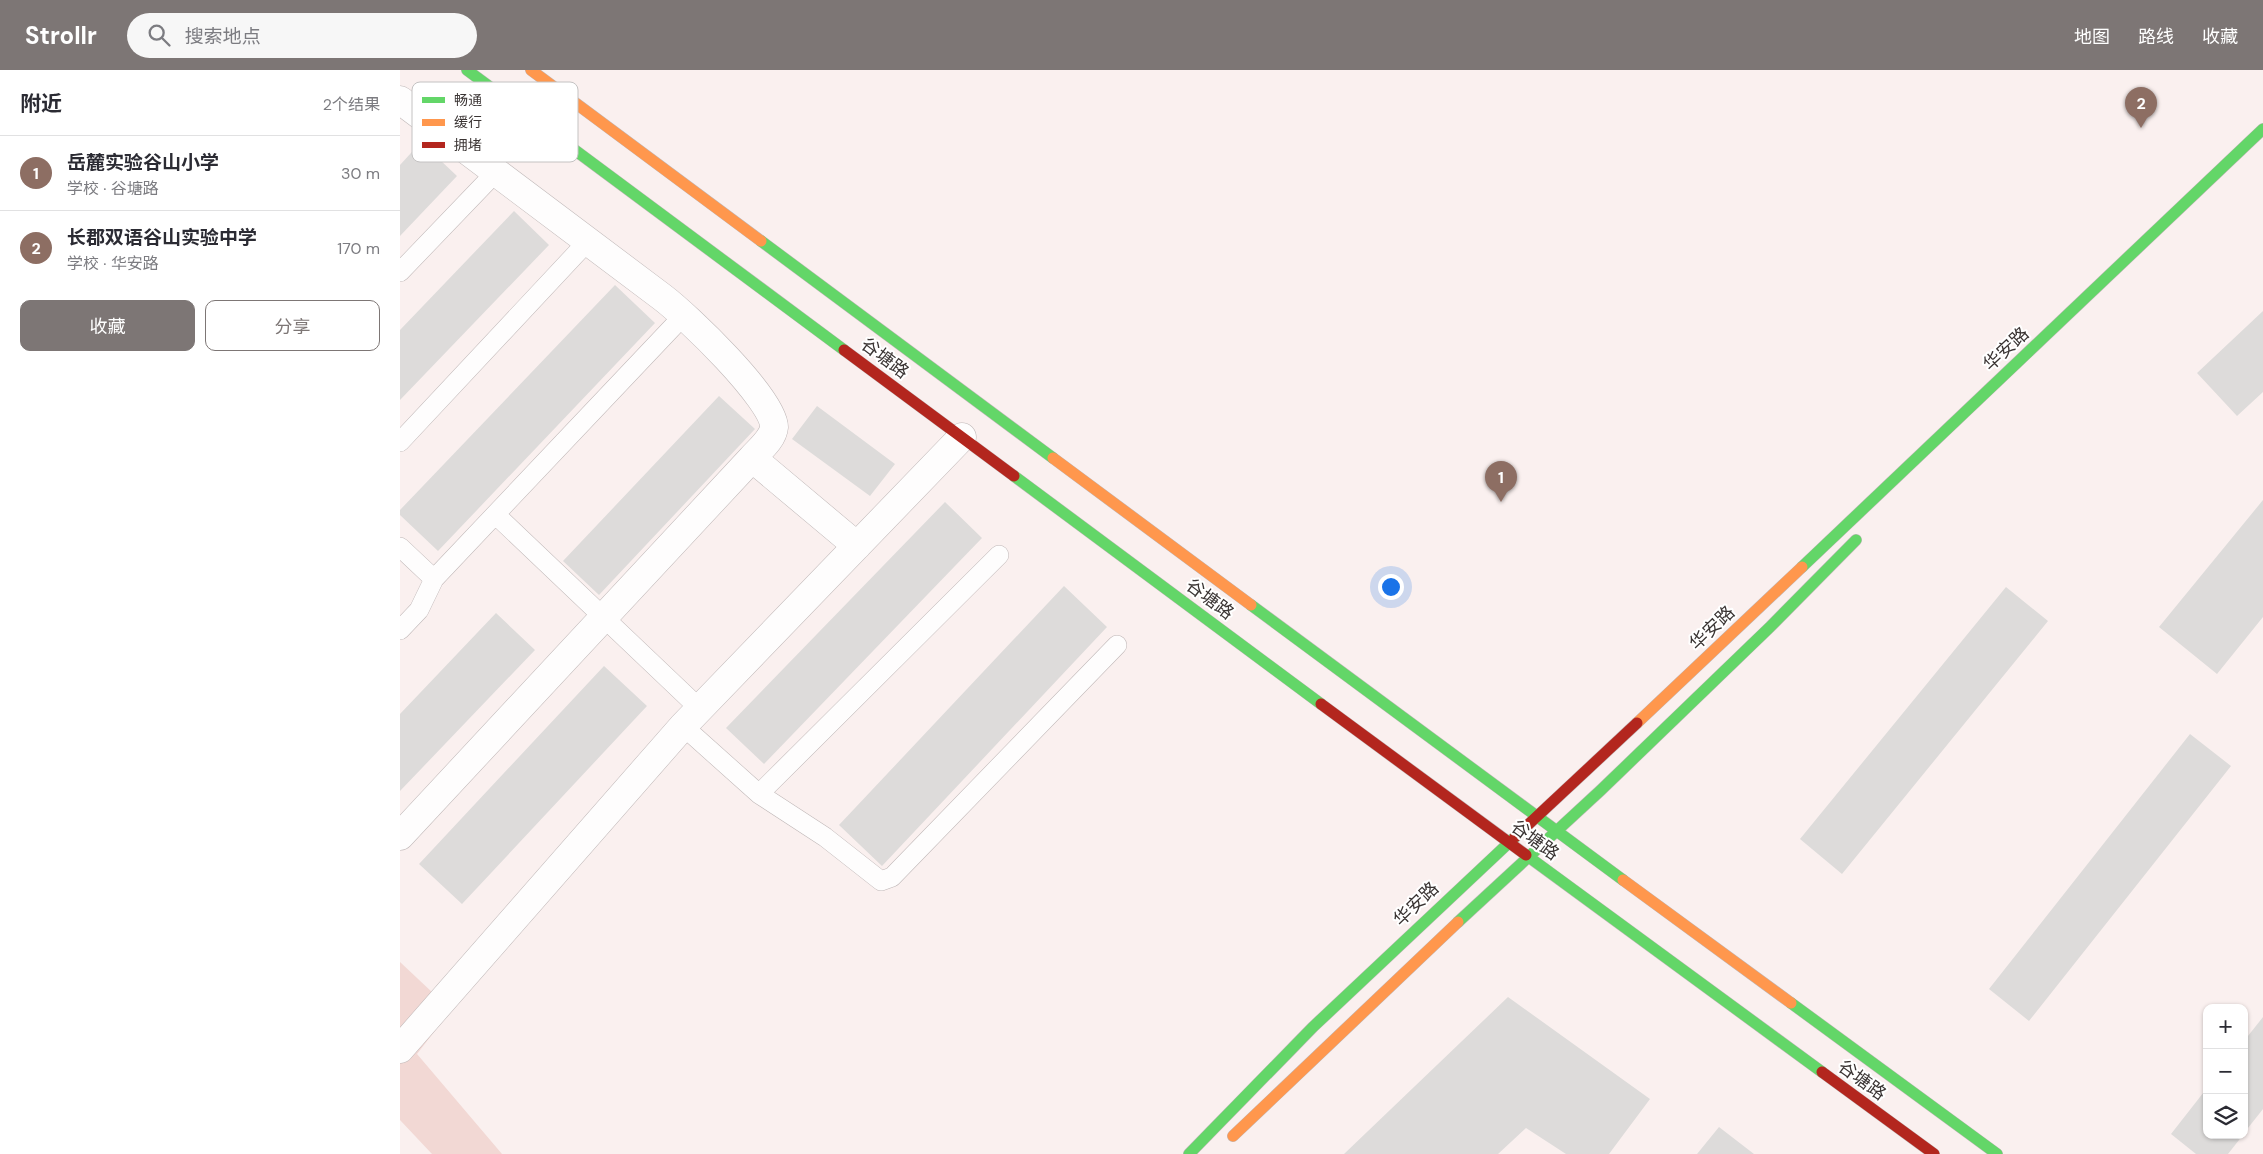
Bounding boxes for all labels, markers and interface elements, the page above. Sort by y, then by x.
search box [127,13,477,58]
text: Strollr [25,20,97,51]
icon: search [145,21,173,49]
text: 搜索地点 [185,24,261,49]
text: 地图 [2074,25,2110,49]
text: 路线 [2138,25,2174,49]
text: 收藏 [2202,25,2238,49]
legend [412,82,578,162]
pin: 2 [2125,87,2157,128]
text: 附近 [20,90,62,118]
text: 畅通 [454,91,482,109]
text: 2个结果 [323,94,380,115]
text: 缓行 [454,113,482,131]
text: 拥堵 [454,136,482,154]
text: 岳麓实验谷山小学 [67,150,219,175]
text: 1 [33,163,39,184]
text: 30 m [341,163,380,184]
text: 学校 · 谷塘路 [67,178,159,199]
text: 长郡双语谷山实验中学 [67,225,257,250]
text: 2 [31,238,41,259]
text: 170 m [337,238,380,259]
text: 学校 · 华安路 [67,253,159,274]
button: 收藏 [20,300,195,351]
button: 分享 [205,300,380,351]
street label: 华安路 [1978,322,2034,376]
street label: 谷塘路 [856,332,914,384]
pin: 1 [1485,461,1517,502]
street label: 谷塘路 [1181,573,1239,625]
your location [1378,574,1404,600]
street label: 华安路 [1684,601,1740,655]
street label: 谷塘路 [1506,814,1564,866]
street label: 华安路 [1388,877,1444,931]
map controls [2203,1004,2248,1139]
button: + [2203,1004,2248,1049]
button: − [2203,1049,2248,1094]
street label: 谷塘路 [1833,1054,1891,1106]
button: layers [2203,1094,2248,1139]

